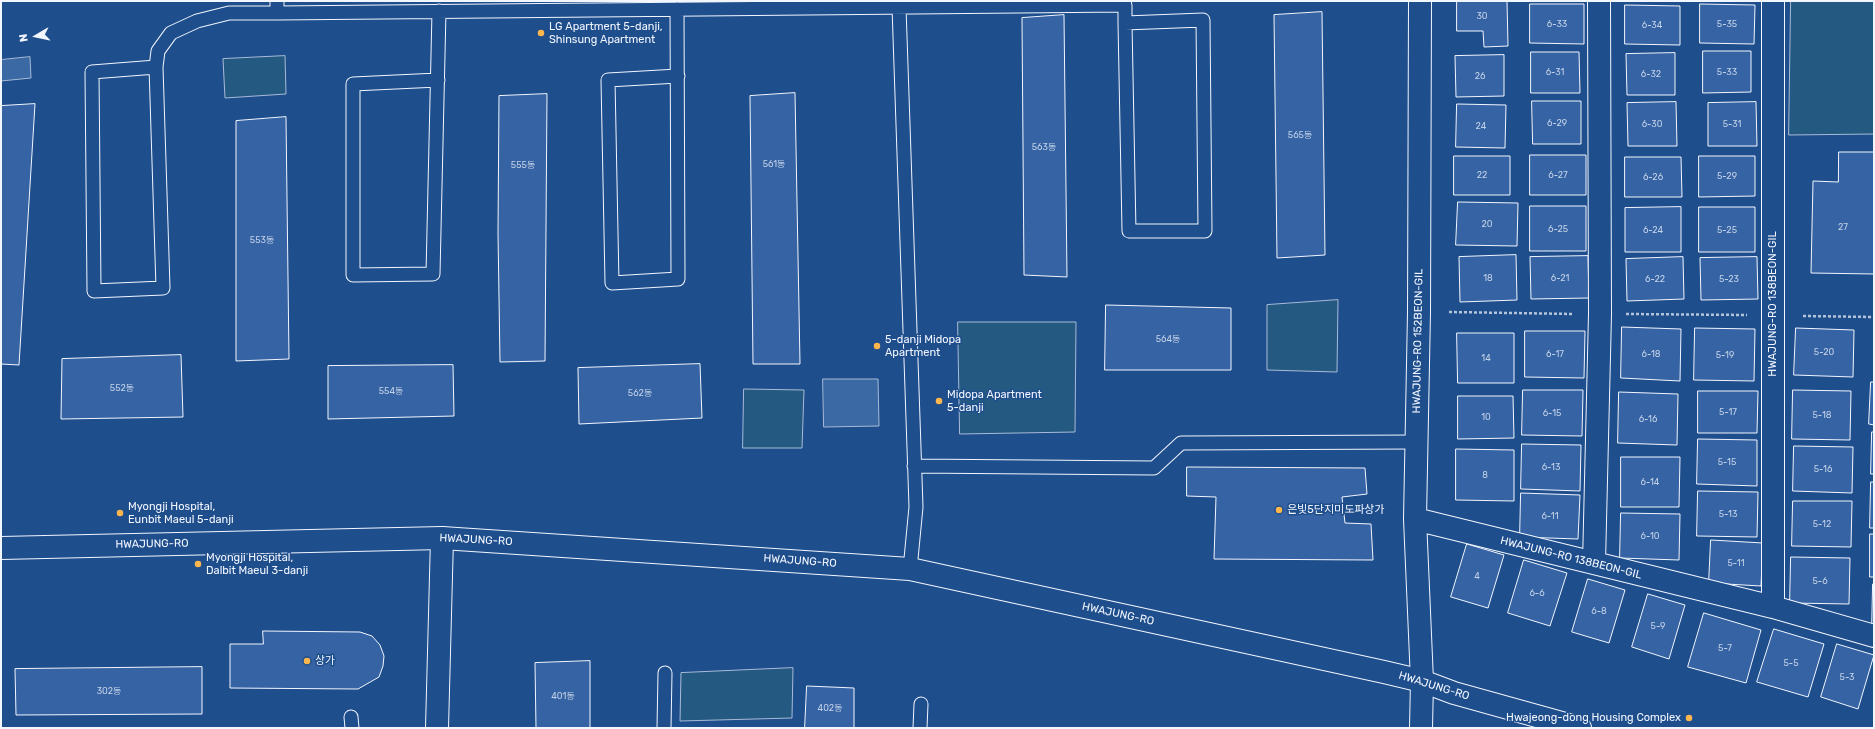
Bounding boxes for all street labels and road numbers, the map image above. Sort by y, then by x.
street label: HWAJUNG-RO 138BEON-GIL [1766,231,1780,377]
street label: HWAJUNG-RO 152BEON-GIL [1410,269,1426,413]
street label: HWAJUNG-RO [439,531,513,549]
street label: HWAJUNG-RO 138BEON-GIL [1499,534,1643,582]
street label: HWAJUNG-RO [115,537,189,551]
street label: HWAJUNG-RO [763,552,837,570]
street label: HWAJUNG-RO [1081,600,1155,628]
street label: HWAJUNG-RO [1397,669,1471,703]

